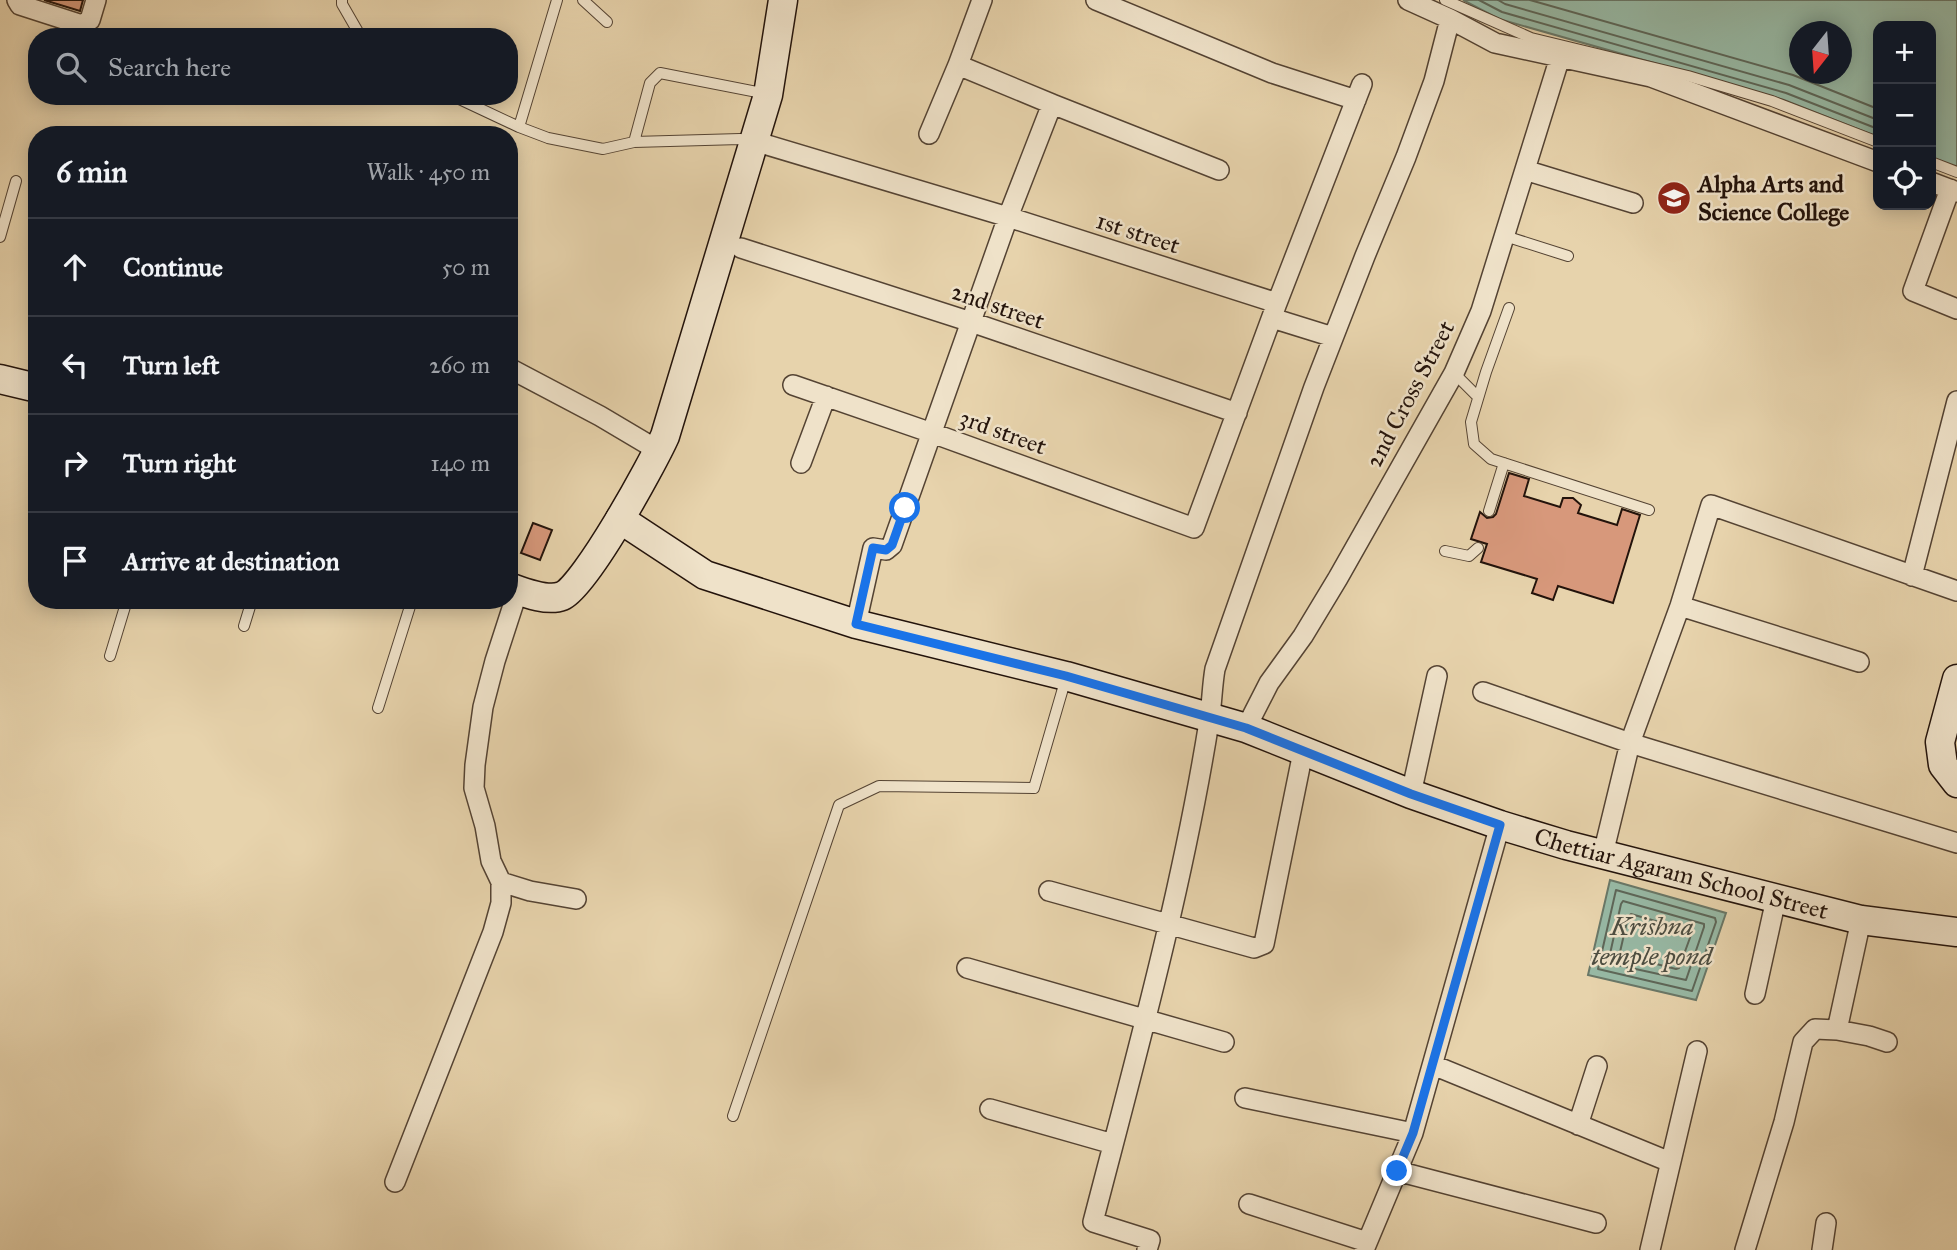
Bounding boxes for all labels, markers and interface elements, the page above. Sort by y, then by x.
north arrow [1789,21,1852,84]
map controls [1873,21,1936,210]
button: + [1873,21,1936,84]
search box [28,28,518,105]
icon: search [52,48,90,86]
text: Search here [108,51,231,83]
button: − [1873,84,1936,147]
button: locate [1873,147,1936,210]
text: 6 min [56,154,128,190]
text: Walk · 450 m [367,158,490,186]
place label: Alpha Arts and Science College [1696,169,1849,227]
school or university icon: Alpha Arts and Science College [1655,179,1693,217]
street label: 1st street [1092,205,1184,261]
icon: ahead [56,248,94,286]
text: Continue [123,251,223,283]
text: 50 m [442,253,490,281]
street label: 2nd street [947,276,1049,336]
street label: 2nd Cross Street [1359,315,1461,472]
icon: left [56,346,94,384]
text: Turn left [123,349,219,381]
text: 260 m [429,351,490,379]
street label: 3rd street [955,402,1051,462]
icon: right [56,444,94,482]
text: Turn right [123,447,236,479]
text: 140 m [430,449,490,477]
route start [889,492,920,523]
icon: arrive [56,542,94,580]
text: Arrive at destination [123,545,340,577]
street label: Chettiar Agaram School Street [1531,821,1832,926]
water label: Krishna temple pond [1591,910,1714,973]
route end [1381,1155,1412,1186]

